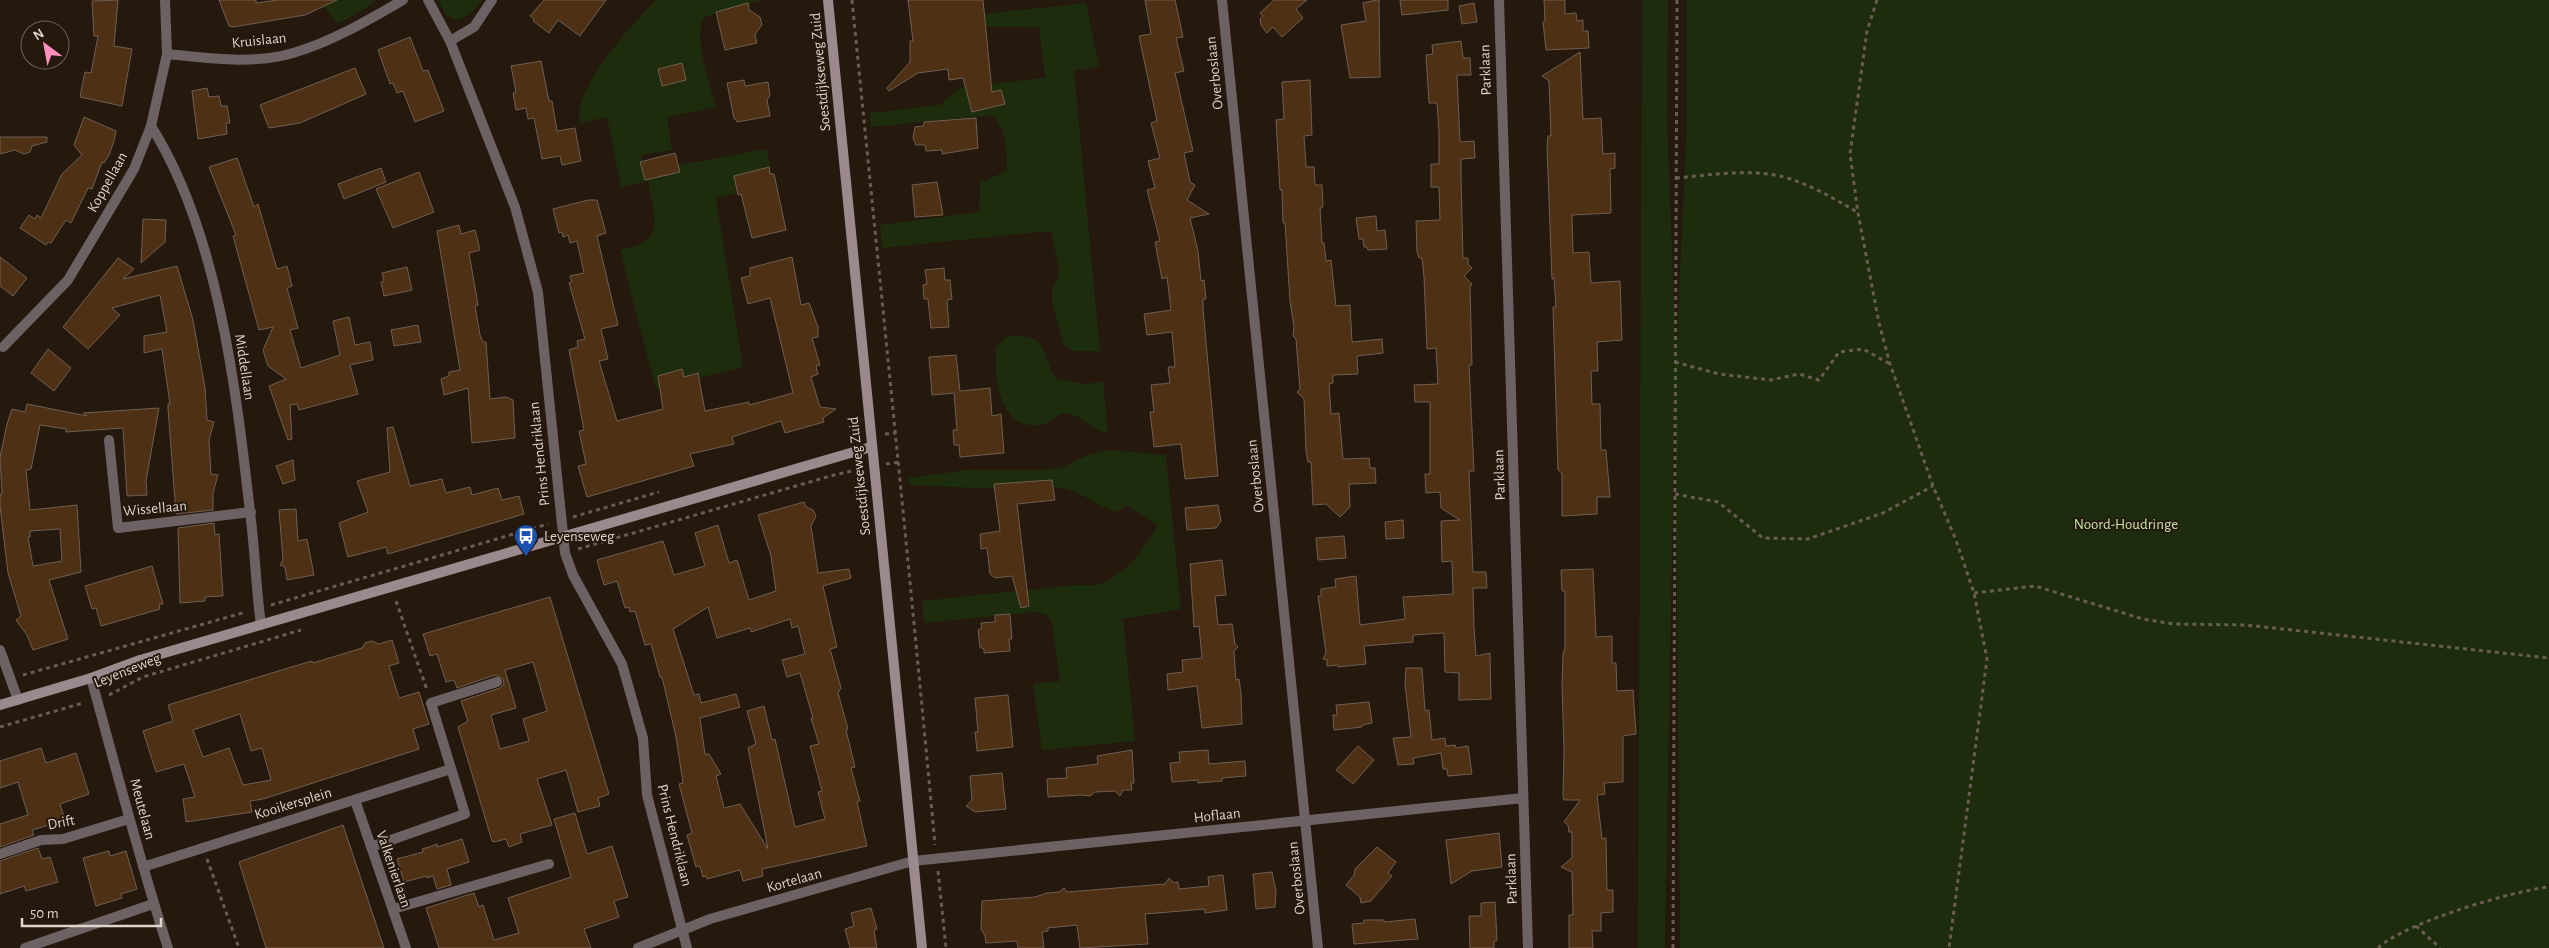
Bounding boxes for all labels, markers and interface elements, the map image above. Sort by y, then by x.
street label: Soestdijkseweg Zuid [808,12,833,132]
north arrow [20,20,70,70]
text: N [31,26,46,43]
street label: Kruislaan [231,30,287,51]
street label: Overboslaan [1203,36,1226,110]
street label: Parklaan [1477,44,1494,96]
street label: Koppellaan [85,150,130,215]
street label: Middellaan [232,333,257,401]
street label: Prins Hendriklaan [527,401,552,507]
street label: Soestdijkseweg Zuid [846,416,873,536]
street label: Overboslaan [1244,439,1267,513]
street label: Parklaan [1491,449,1508,501]
street label: Wissellaan [123,498,188,519]
park label: Noord-Houdringe [2074,517,2178,532]
bus stop icon: Leyenseweg [513,523,539,557]
place label: Leyenseweg [544,529,615,544]
street label: Leyenseweg [92,650,163,691]
street label: Meutelaan [127,777,158,841]
street label: Prins Hendriklaan [655,783,694,888]
street label: Kooikersplein [253,785,333,822]
street label: Hoflaan [1193,806,1241,825]
street label: Drift [46,812,76,832]
street label: Valkenierlaan [373,829,414,909]
street label: Overboslaan [1285,841,1308,915]
street label: Parklaan [1503,853,1520,905]
street label: Kortelaan [765,865,823,895]
scale bar [22,896,161,928]
text: 50 m [30,906,59,921]

